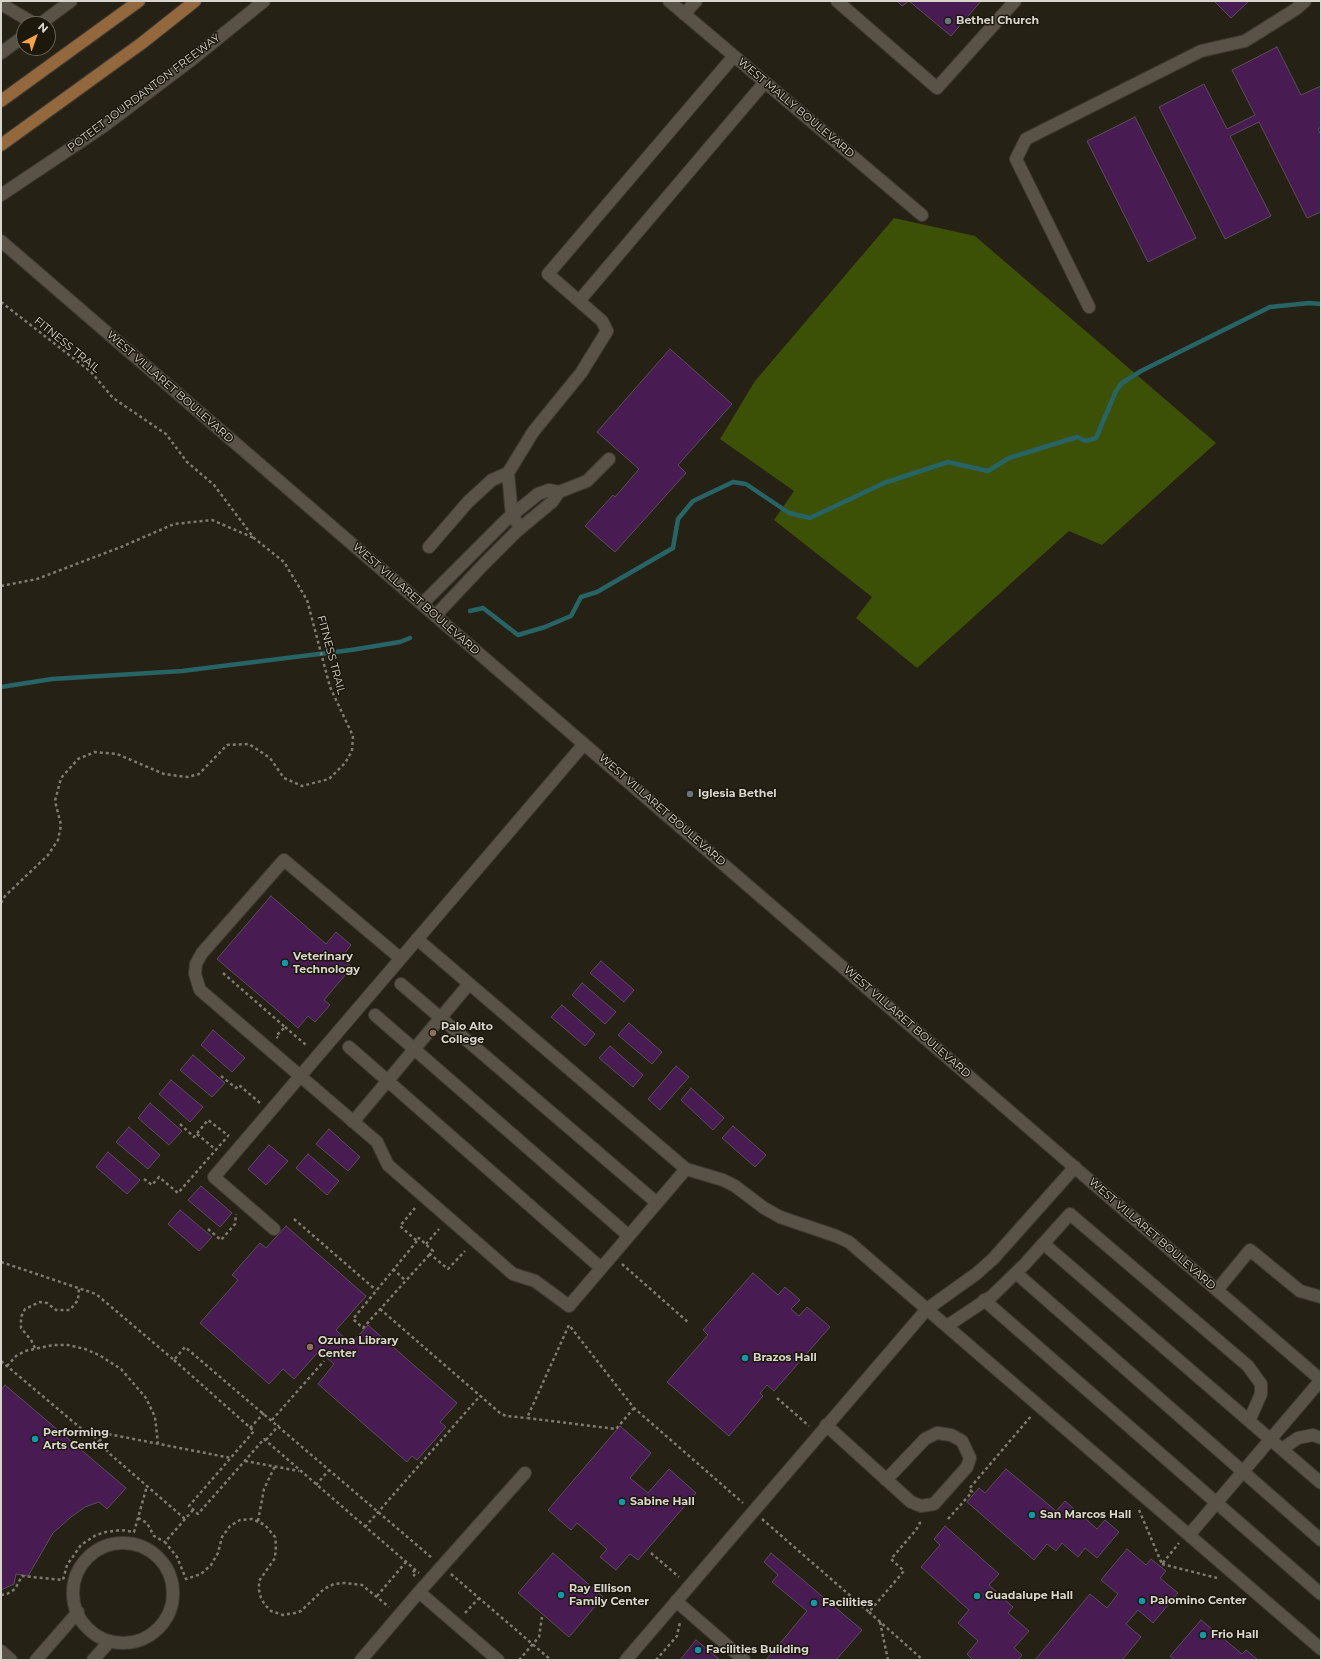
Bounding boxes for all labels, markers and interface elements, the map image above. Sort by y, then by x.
place label: Bethel Church [956,14,1039,28]
north arrow [16,16,56,56]
marker: Bethel Church [943,16,953,26]
text: N [35,19,51,36]
street label: POTEET JOURDANTON FREEWAY [65,31,223,155]
street label: WEST MALLY BOULEVARD [735,55,857,161]
street label: FITNESS TRAIL [31,314,103,376]
street label: WEST VILLARET BOULEVARD [104,328,236,446]
street label: WEST VILLARET BOULEVARD [350,540,482,658]
street label: FITNESS TRAIL [314,614,348,696]
street label: WEST VILLARET BOULEVARD [596,751,728,869]
place label: Iglesia Bethel [698,787,777,801]
marker: Iglesia Bethel [685,789,695,799]
place label: Veterinary Technology [293,950,360,976]
marker: Veterinary Technology [280,958,290,968]
street label: WEST VILLARET BOULEVARD [841,963,973,1081]
place label: Palo Alto College [441,1020,493,1046]
marker: Palo Alto College [428,1028,438,1038]
street label: WEST VILLARET BOULEVARD [1086,1175,1218,1293]
place label: Ozuna Library Center [318,1334,398,1360]
marker: Ozuna Library Center [305,1342,315,1352]
place label: Brazos Hall [753,1351,817,1365]
marker: Brazos Hall [740,1353,750,1363]
place label: Performing Arts Center [43,1426,109,1452]
marker: Performing Arts Center [30,1434,40,1444]
place label: Sabine Hall [630,1495,695,1509]
marker: Sabine Hall [617,1497,627,1507]
place label: San Marcos Hall [1040,1508,1131,1522]
marker: San Marcos Hall [1027,1510,1037,1520]
place label: Ray Ellison Family Center [569,1582,649,1608]
place label: Guadalupe Hall [985,1589,1073,1603]
marker: Ray Ellison Family Center [556,1590,566,1600]
marker: Guadalupe Hall [972,1591,982,1601]
place label: Palomino Center [1150,1594,1247,1608]
place label: Facilities [822,1596,873,1610]
marker: Palomino Center [1137,1596,1147,1606]
marker: Facilities [809,1598,819,1608]
place label: Frio Hall [1211,1628,1259,1642]
marker: Frio Hall [1198,1630,1208,1640]
place label: Facilities Building [706,1643,809,1657]
marker: Facilities Building [693,1645,703,1655]

